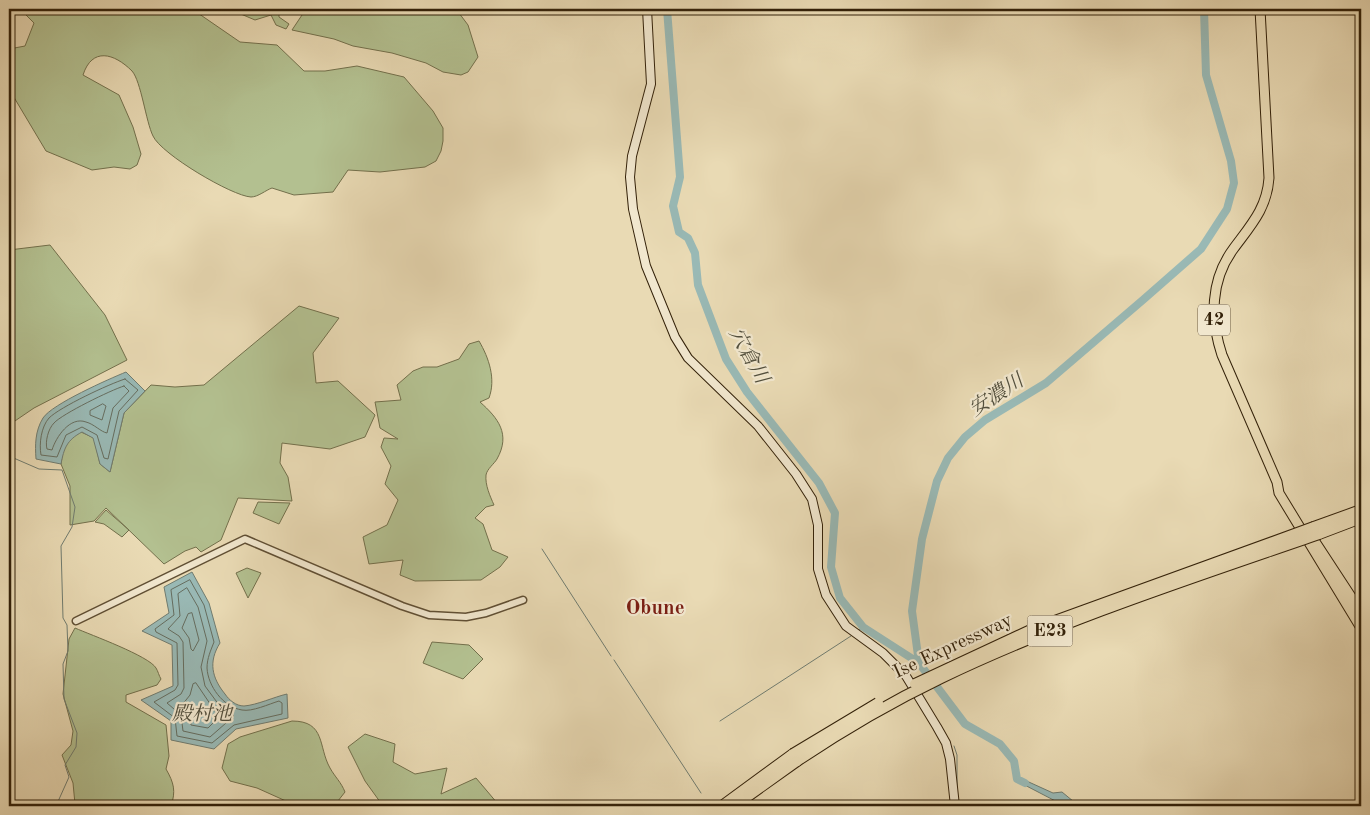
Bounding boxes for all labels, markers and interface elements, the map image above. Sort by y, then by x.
road number: 42 [1198,304,1230,336]
water label: 穴倉川 [725,324,774,389]
water label: 安濃川 [965,369,1029,421]
district label: Obune [625,598,685,619]
street label: Ise Expressway [891,611,1015,683]
road number: E23 [1028,616,1072,646]
water label: 殿村池 [172,703,234,725]

